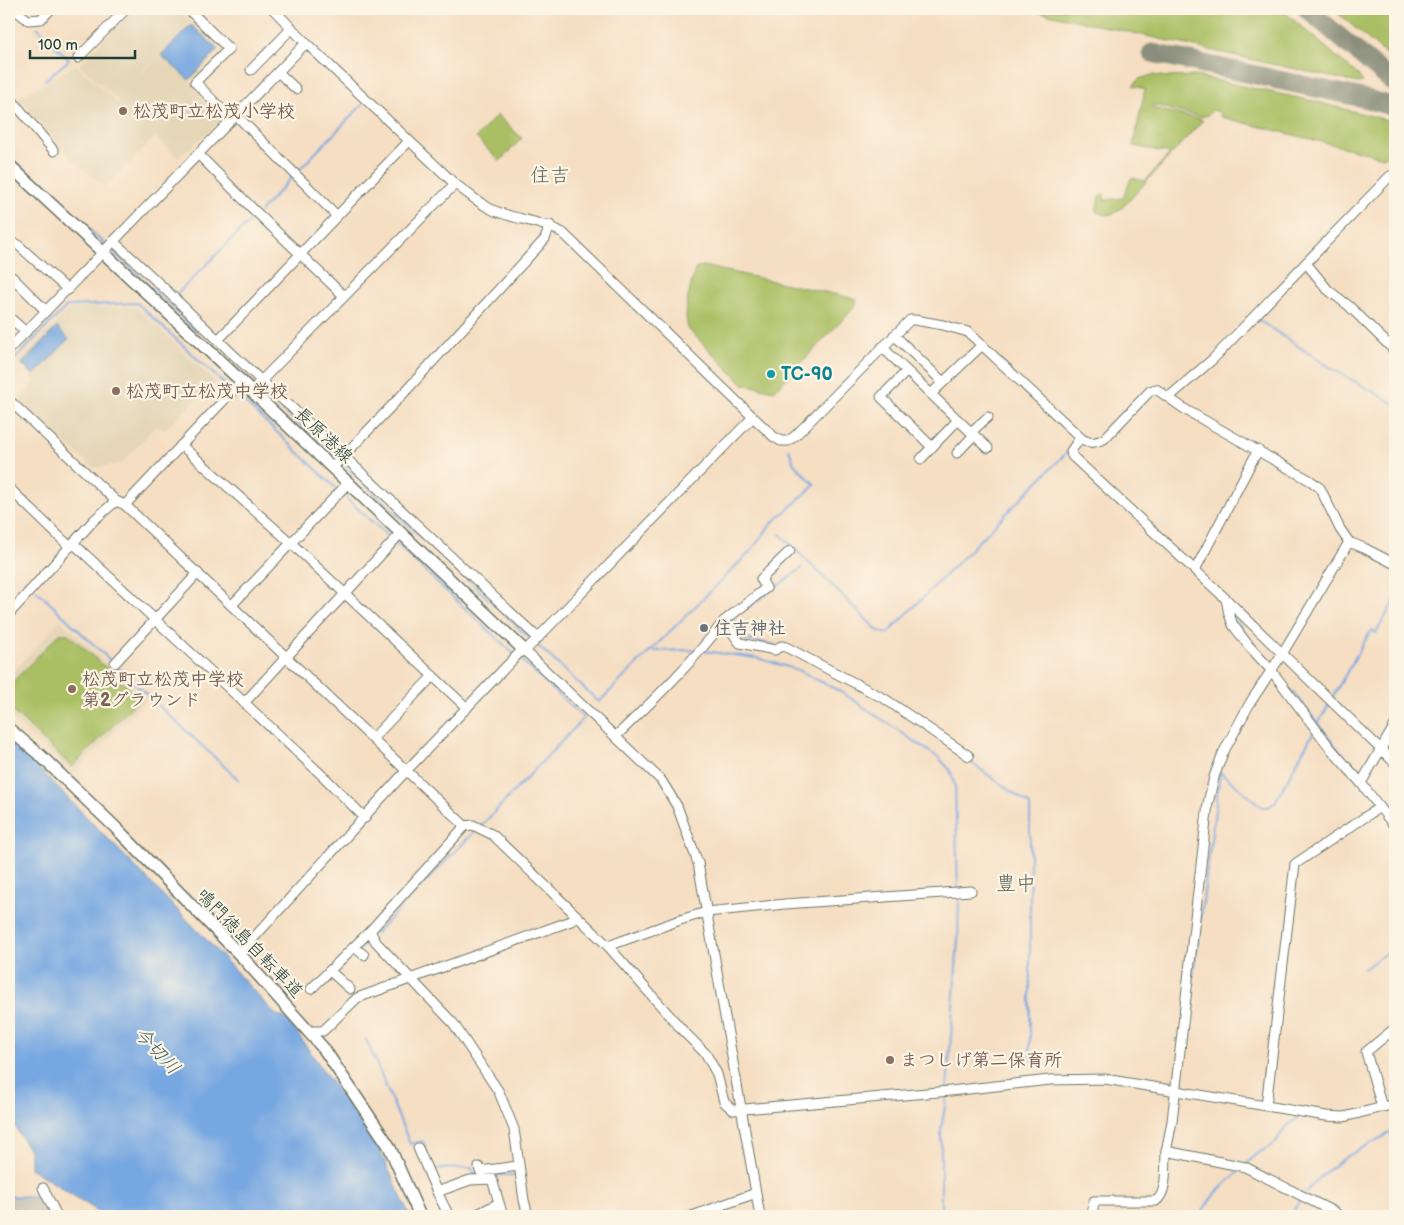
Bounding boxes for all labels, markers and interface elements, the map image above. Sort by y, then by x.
scale bar [30,28,135,60]
text: 100 m [38,36,78,55]
place label: 松茂町立松茂小学校 [133,101,295,122]
marker: 松茂町立松茂小学校 [117,105,129,117]
district label: 住吉 [530,164,570,188]
place label: TC-90 [781,364,833,385]
marker: TC-90 [765,368,777,380]
place label: 松茂町立松茂中学校 [126,381,288,402]
marker: 松茂町立松茂中学校 [110,385,122,397]
street label: 長原港線 [290,403,357,468]
place label: 住吉神社 [714,618,786,639]
marker: 住吉神社 [698,622,710,634]
place label: 松茂町立松茂中学校 第2グラウンド [82,669,244,711]
marker: 松茂町立松茂中学校 第2グラウンド [66,683,78,695]
district label: 豊中 [996,872,1036,896]
street label: 鳴門徳島自転車道 [192,884,307,1002]
water label: 今切川 [129,1022,185,1080]
place label: まつしげ第二保育所 [900,1050,1062,1071]
marker: まつしげ第二保育所 [884,1054,896,1066]

